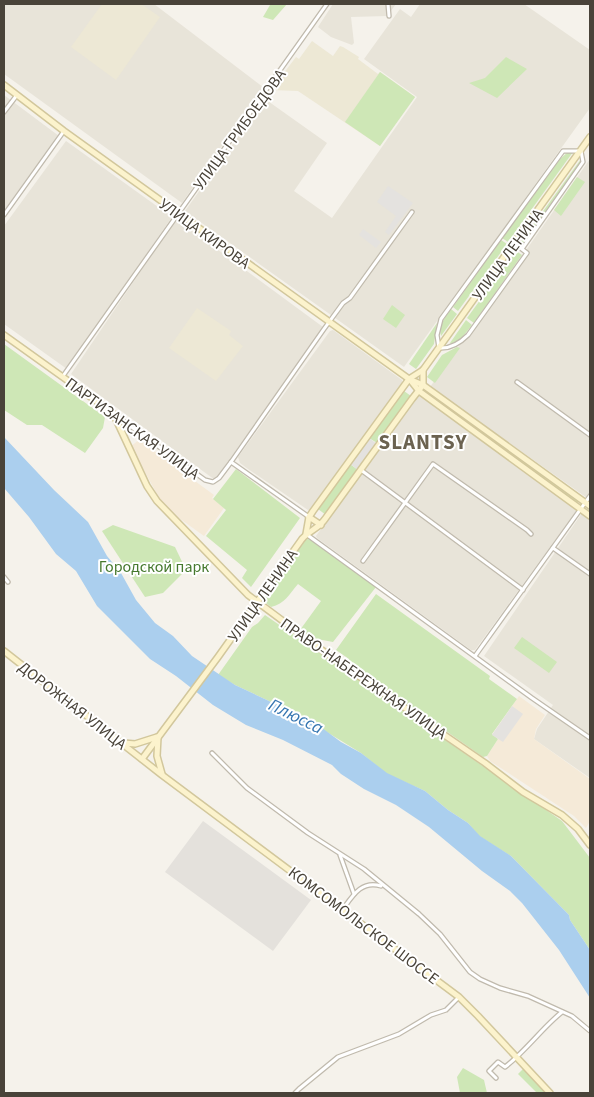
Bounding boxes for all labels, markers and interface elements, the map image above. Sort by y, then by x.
street label: УЛИЦА ГРИБОЕДОВА [188,64,291,195]
street label: УЛИЦА КИРОВА [154,193,255,274]
street label: УЛИЦА ЛЕНИНА [467,204,549,305]
street label: ПАРТИЗАНСКАЯ УЛИЦА [61,373,204,485]
district label: SLANTSY [379,427,467,457]
street label: УЛИЦА ЛЕНИНА [223,545,303,646]
park label: Городской парк [99,556,209,578]
street label: ПРАВО-НАБЕРЕЖНАЯ УЛИЦА [276,613,451,745]
street label: ДОРОЖНАЯ УЛИЦА [14,657,131,755]
water label: Плюсса [264,692,328,741]
street label: КОМСОМОЛЬСКОЕ ШОССЕ [284,862,443,990]

